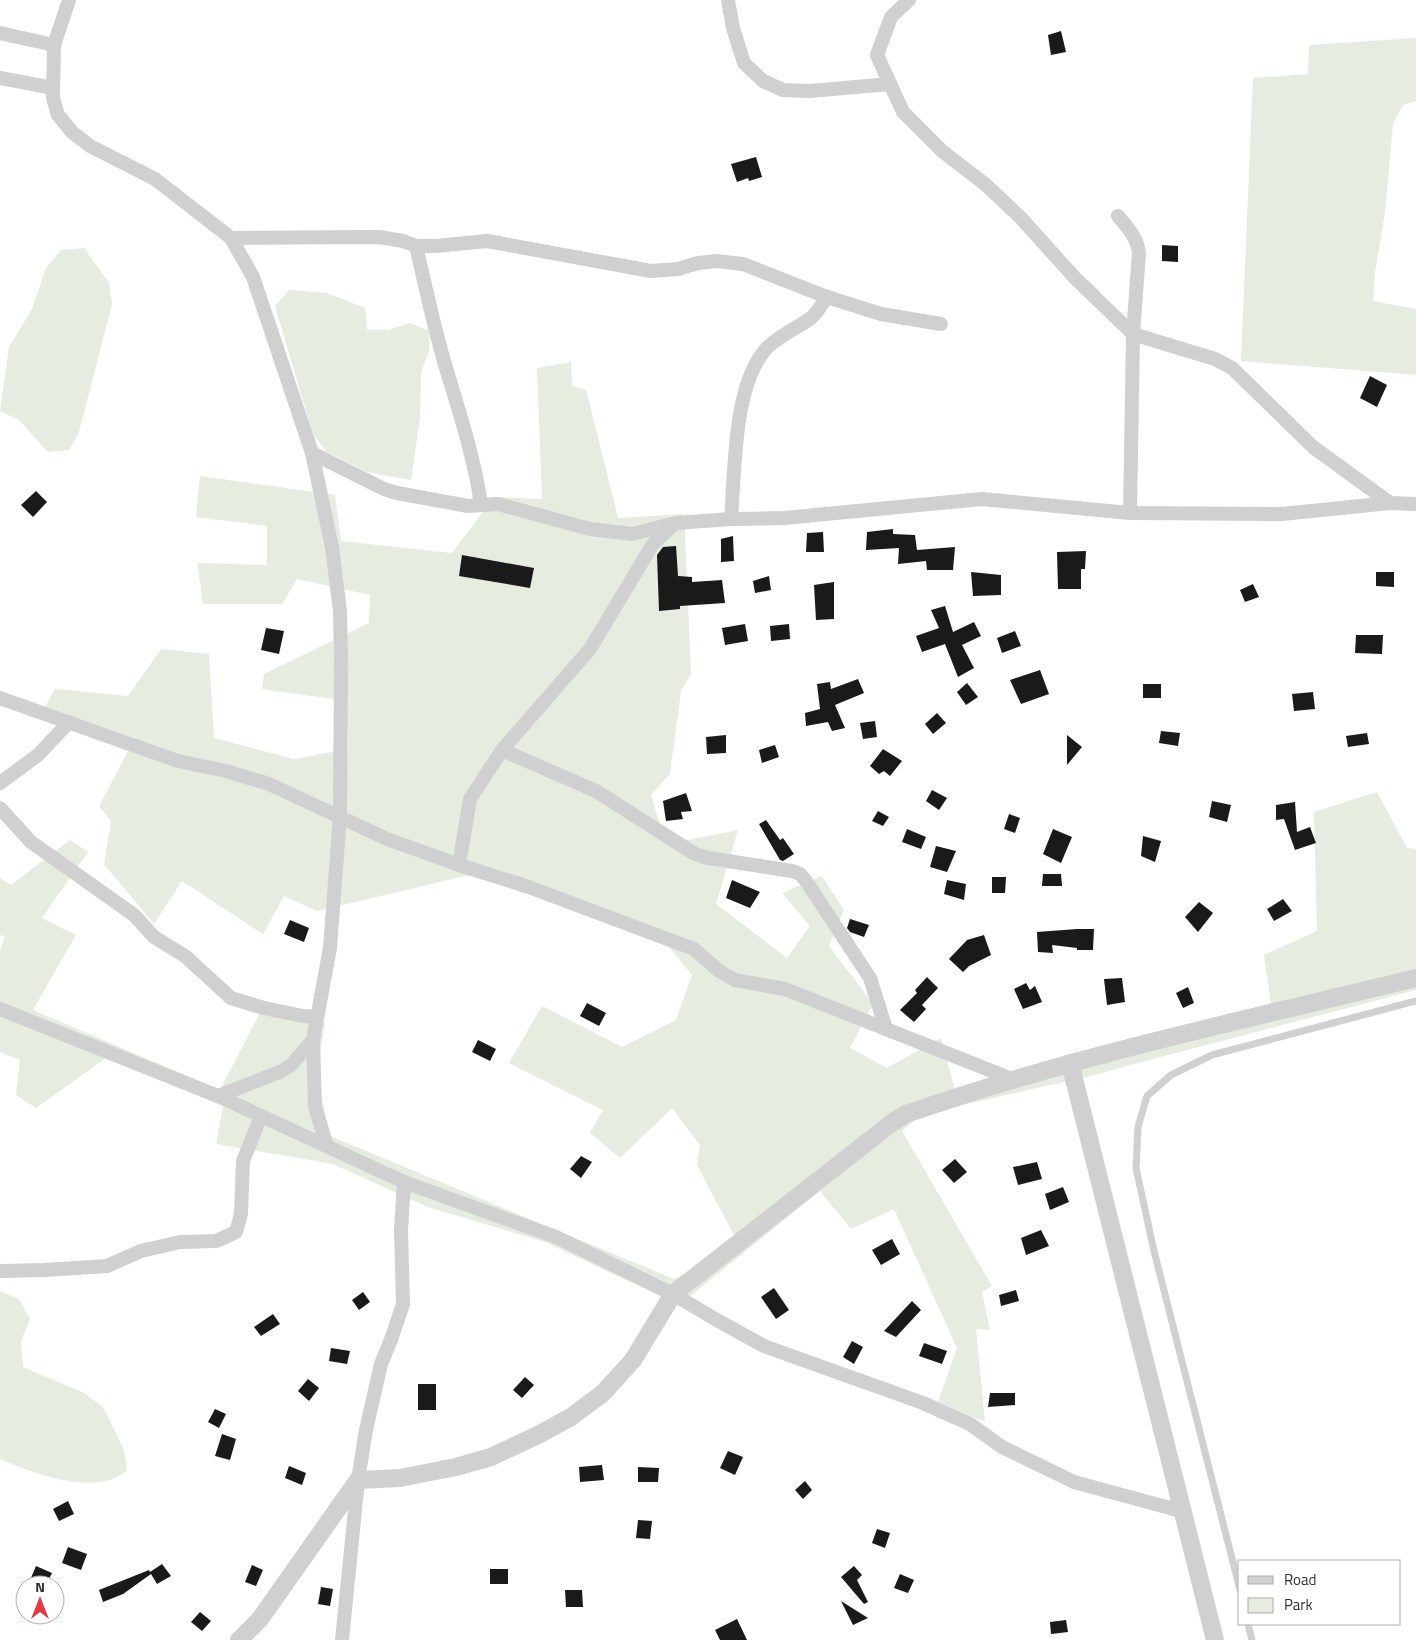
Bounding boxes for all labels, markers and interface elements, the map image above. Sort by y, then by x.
legend [1238,1560,1401,1625]
text: Road [1284,1568,1316,1591]
north arrow [15,1575,65,1625]
text: N [35,1576,45,1597]
text: Park [1284,1593,1313,1616]

